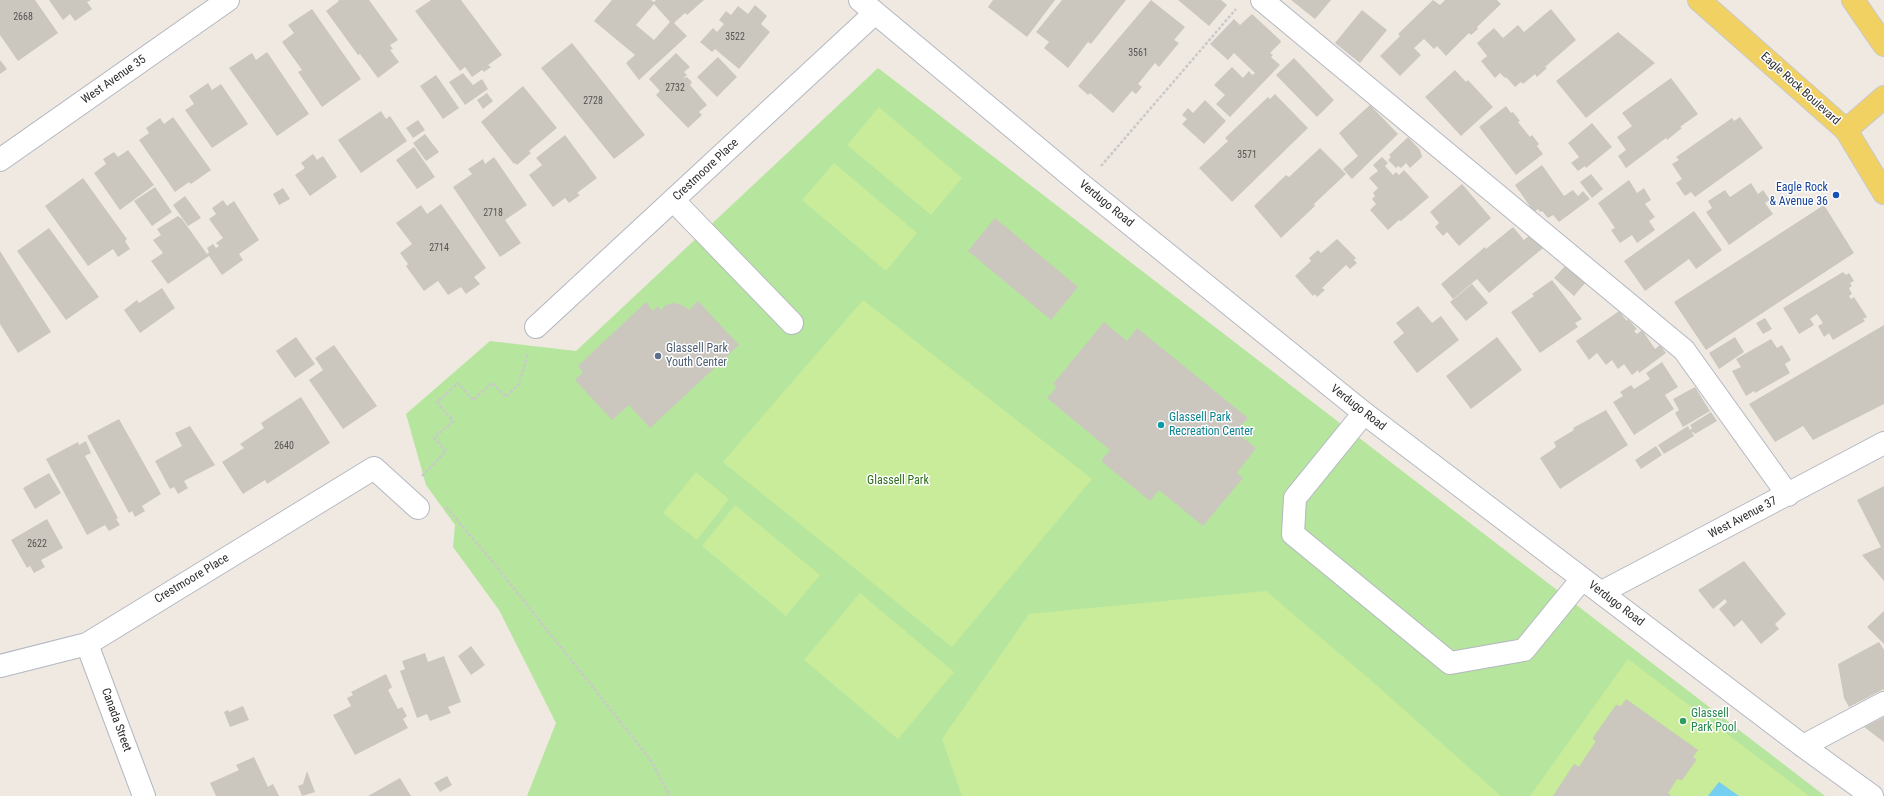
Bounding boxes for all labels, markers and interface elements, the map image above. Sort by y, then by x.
house number: 2668 [13,11,33,23]
house number: 3522 [725,31,745,43]
house number: 3561 [1128,47,1148,59]
street label: Eagle Rock Boulevard [1757,50,1843,128]
street label: West Avenue 35 [79,52,149,108]
house number: 2732 [665,82,685,94]
house number: 2728 [583,95,603,107]
street label: Crestmoore Place [670,136,742,204]
house number: 3571 [1237,149,1257,161]
street label: Verdugo Road [1076,178,1136,230]
place label: Eagle Rock & Avenue 36 [1770,181,1828,209]
marker: Eagle Rock & Avenue 36 [1831,190,1841,200]
house number: 2718 [483,207,503,219]
house number: 2714 [429,242,449,254]
place label: Glassell Park Youth Center [666,342,728,370]
marker: Glassell Park Youth Center [653,351,663,361]
street label: Verdugo Road [1327,382,1389,434]
place label: Glassell Park Recreation Center [1169,411,1253,439]
marker: Glassell Park Recreation Center [1156,420,1166,430]
house number: 2640 [274,440,294,452]
park label: Glassell Park [867,474,929,488]
street label: West Avenue 37 [1706,494,1780,542]
house number: 2622 [27,538,47,550]
street label: Crestmoore Place [152,551,232,607]
street label: Verdugo Road [1585,578,1647,630]
street label: Canada Street [98,686,134,754]
place label: Glassell Park Pool [1691,707,1737,735]
marker: Glassell Park Pool [1678,716,1688,726]

